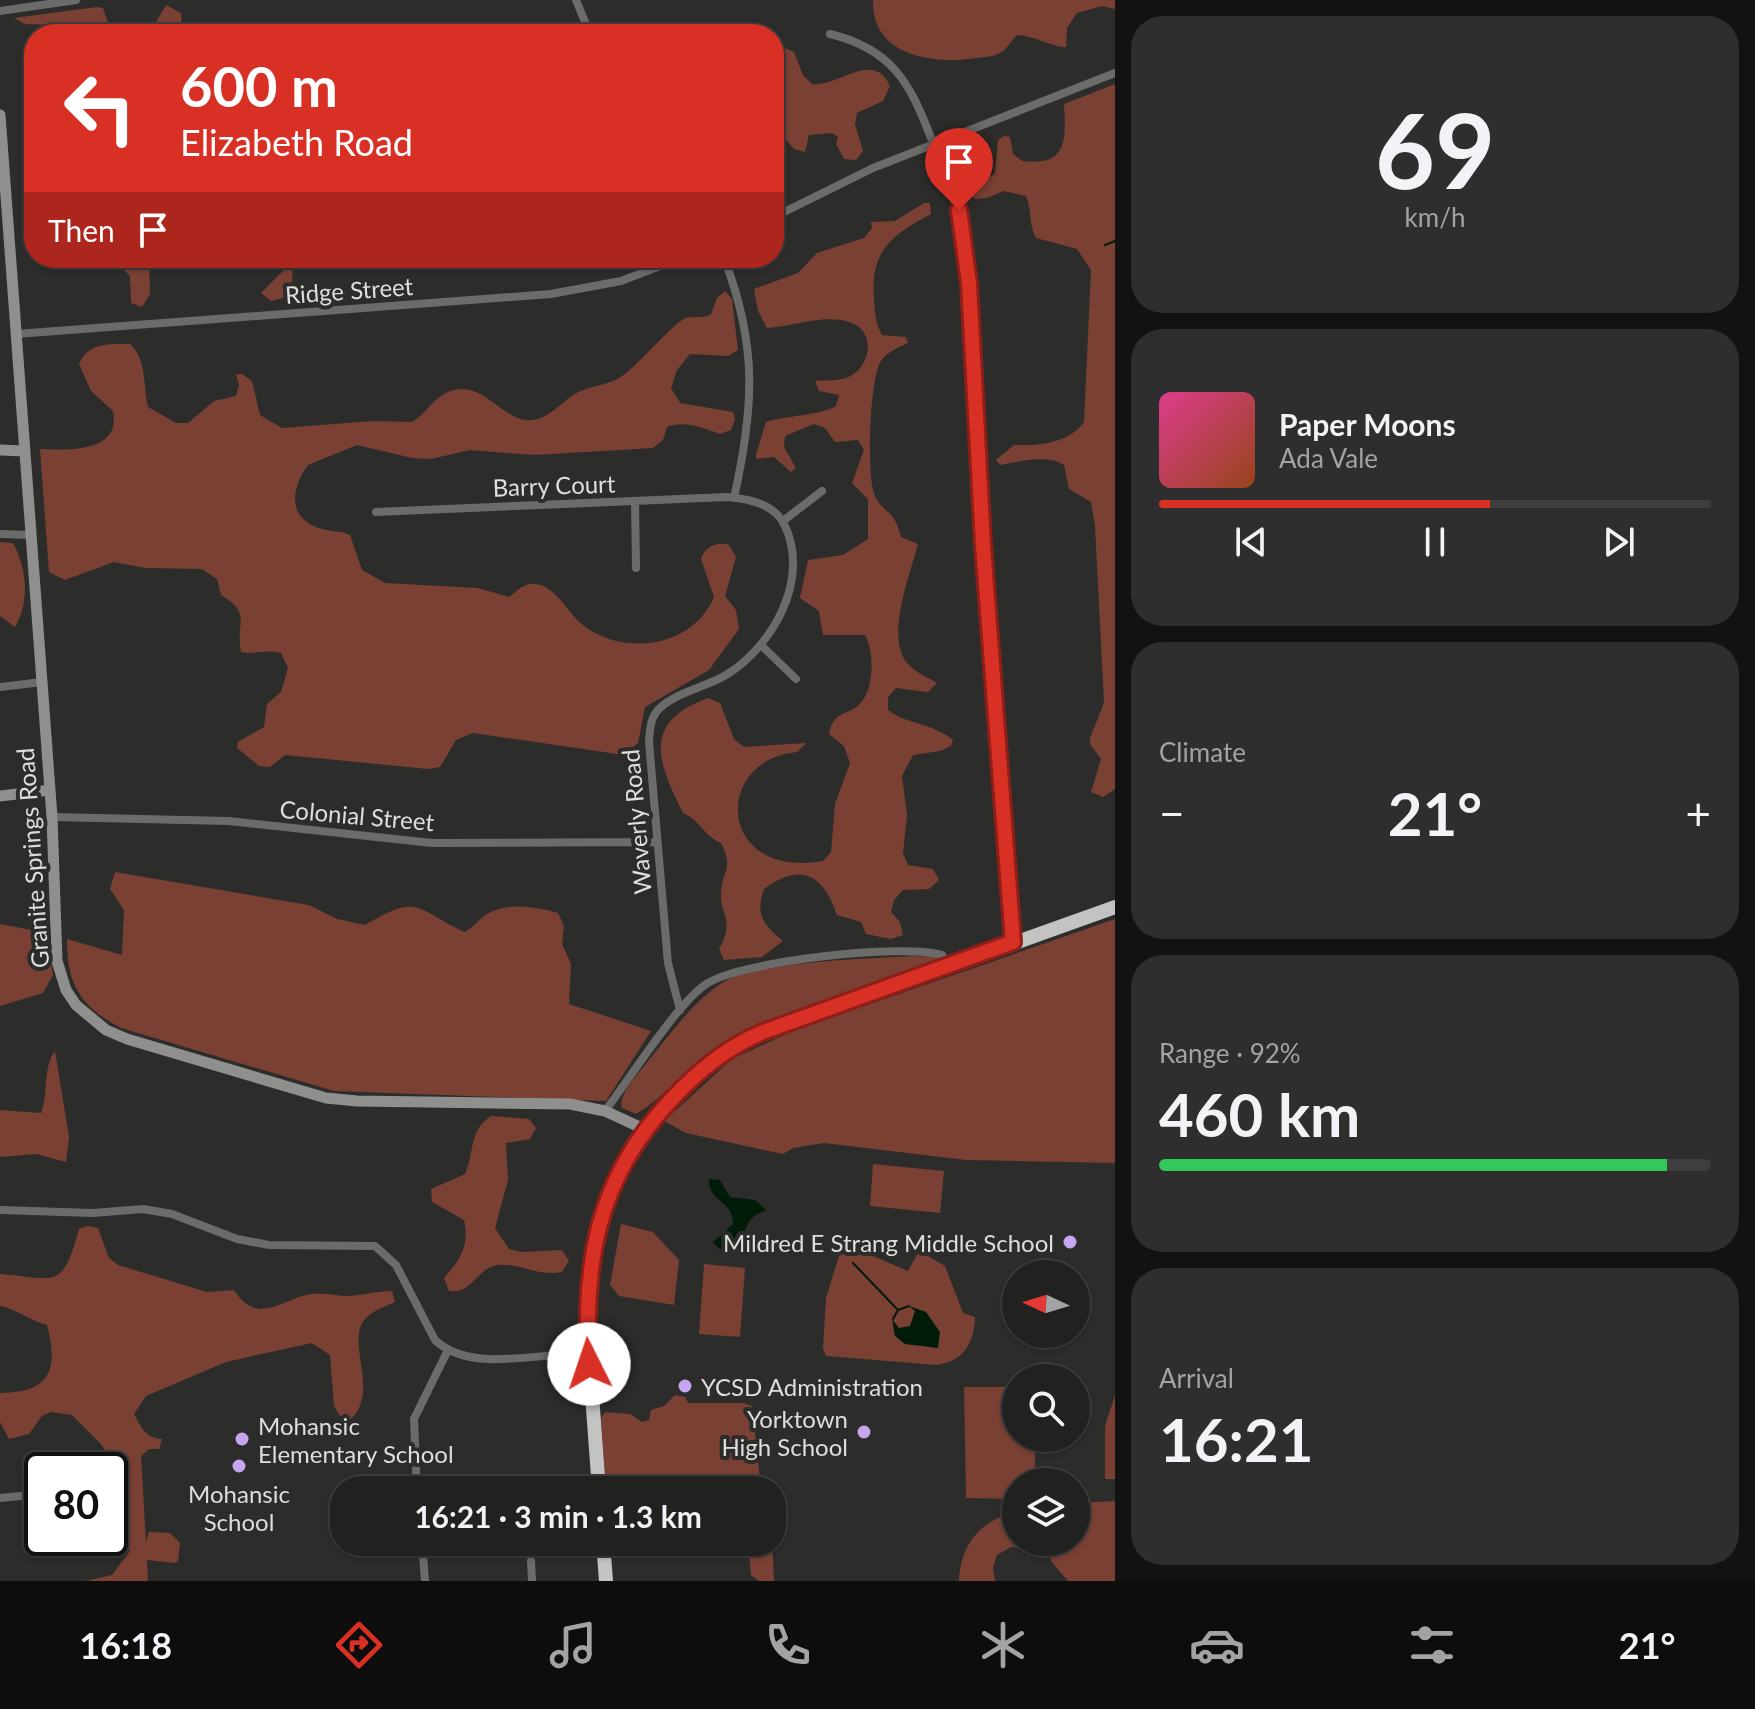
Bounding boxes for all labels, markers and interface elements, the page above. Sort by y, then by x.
text: 600 m [180,52,338,119]
icon: left [48,56,152,160]
text: 69 [1375,86,1495,211]
text: Elizabeth Road [180,120,413,164]
pin [925,128,993,210]
icon: arrive [937,140,981,184]
text: km/h [1405,201,1465,233]
icon: arrive [131,208,175,252]
text: Then [48,212,115,248]
street label: Ridge Street [284,271,414,309]
text: Paper Moons [1279,406,1456,442]
text: Ada Vale [1279,442,1378,474]
street label: Barry Court [492,468,616,502]
icon: previous [1229,520,1273,564]
icon: pause [1413,520,1457,564]
icon: next [1597,520,1641,564]
text: Climate [1159,736,1246,768]
street label: Granite Springs Road [10,747,54,969]
street label: Waverly Road [615,748,657,896]
text: 21° [1388,777,1482,849]
text: − [1159,787,1185,839]
text: + [1685,787,1711,839]
street label: Colonial Street [279,794,436,836]
text: Range · 92% [1159,1037,1301,1069]
text: 460 km [1159,1078,1360,1150]
place label: Mildred E Strang Middle School [723,1228,1054,1257]
marker: Mildred E Strang Middle School [1061,1233,1079,1251]
north arrow [1002,1260,1090,1348]
map controls [1002,1260,1090,1556]
position arrow [547,1322,631,1406]
text: Arrival [1159,1362,1234,1394]
button: search [1002,1364,1090,1452]
place label: YCSD Administration [701,1372,923,1401]
marker: YCSD Administration [676,1377,694,1395]
text: 16:21 [1159,1403,1314,1475]
place label: Yorktown High School [721,1404,848,1461]
place label: Mohansic Elementary School [258,1411,454,1468]
marker: Yorktown High School [855,1423,873,1441]
marker: Mohansic Elementary School [233,1430,251,1448]
speed limit sign: 80 [24,1452,128,1556]
marker: Mohansic School [230,1457,248,1475]
button: layers [1002,1468,1090,1556]
place label: Mohansic School [188,1479,290,1536]
text: 16:21 · 3 min · 1.3 km [414,1498,702,1534]
icon: directions [331,1617,387,1673]
icon: music [545,1617,601,1673]
icon: phone [760,1617,816,1673]
icon: climate [975,1617,1031,1673]
icon: car [1189,1617,1245,1673]
icon: filters [1404,1617,1460,1673]
text: 16:18 [79,1623,172,1667]
text: 21° [1619,1623,1676,1667]

